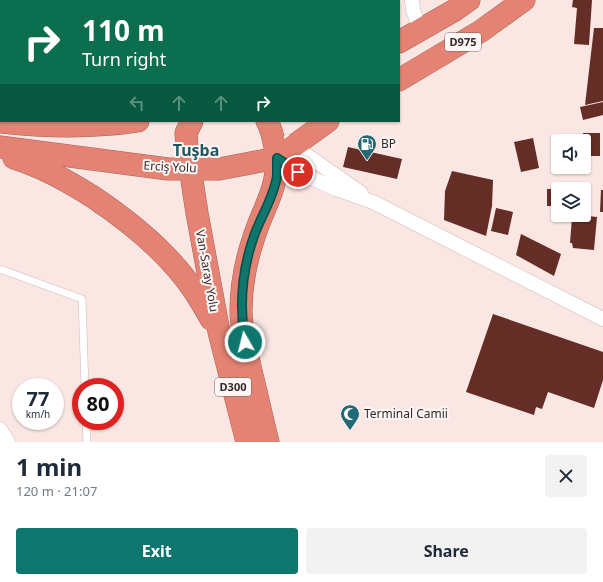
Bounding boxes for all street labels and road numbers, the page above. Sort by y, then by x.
road number: D975 [445,33,481,51]
street label: Erciş Yolu [143,157,197,176]
street label: Van-Saray Yolu [192,229,223,313]
road number: D300 [215,378,251,396]

